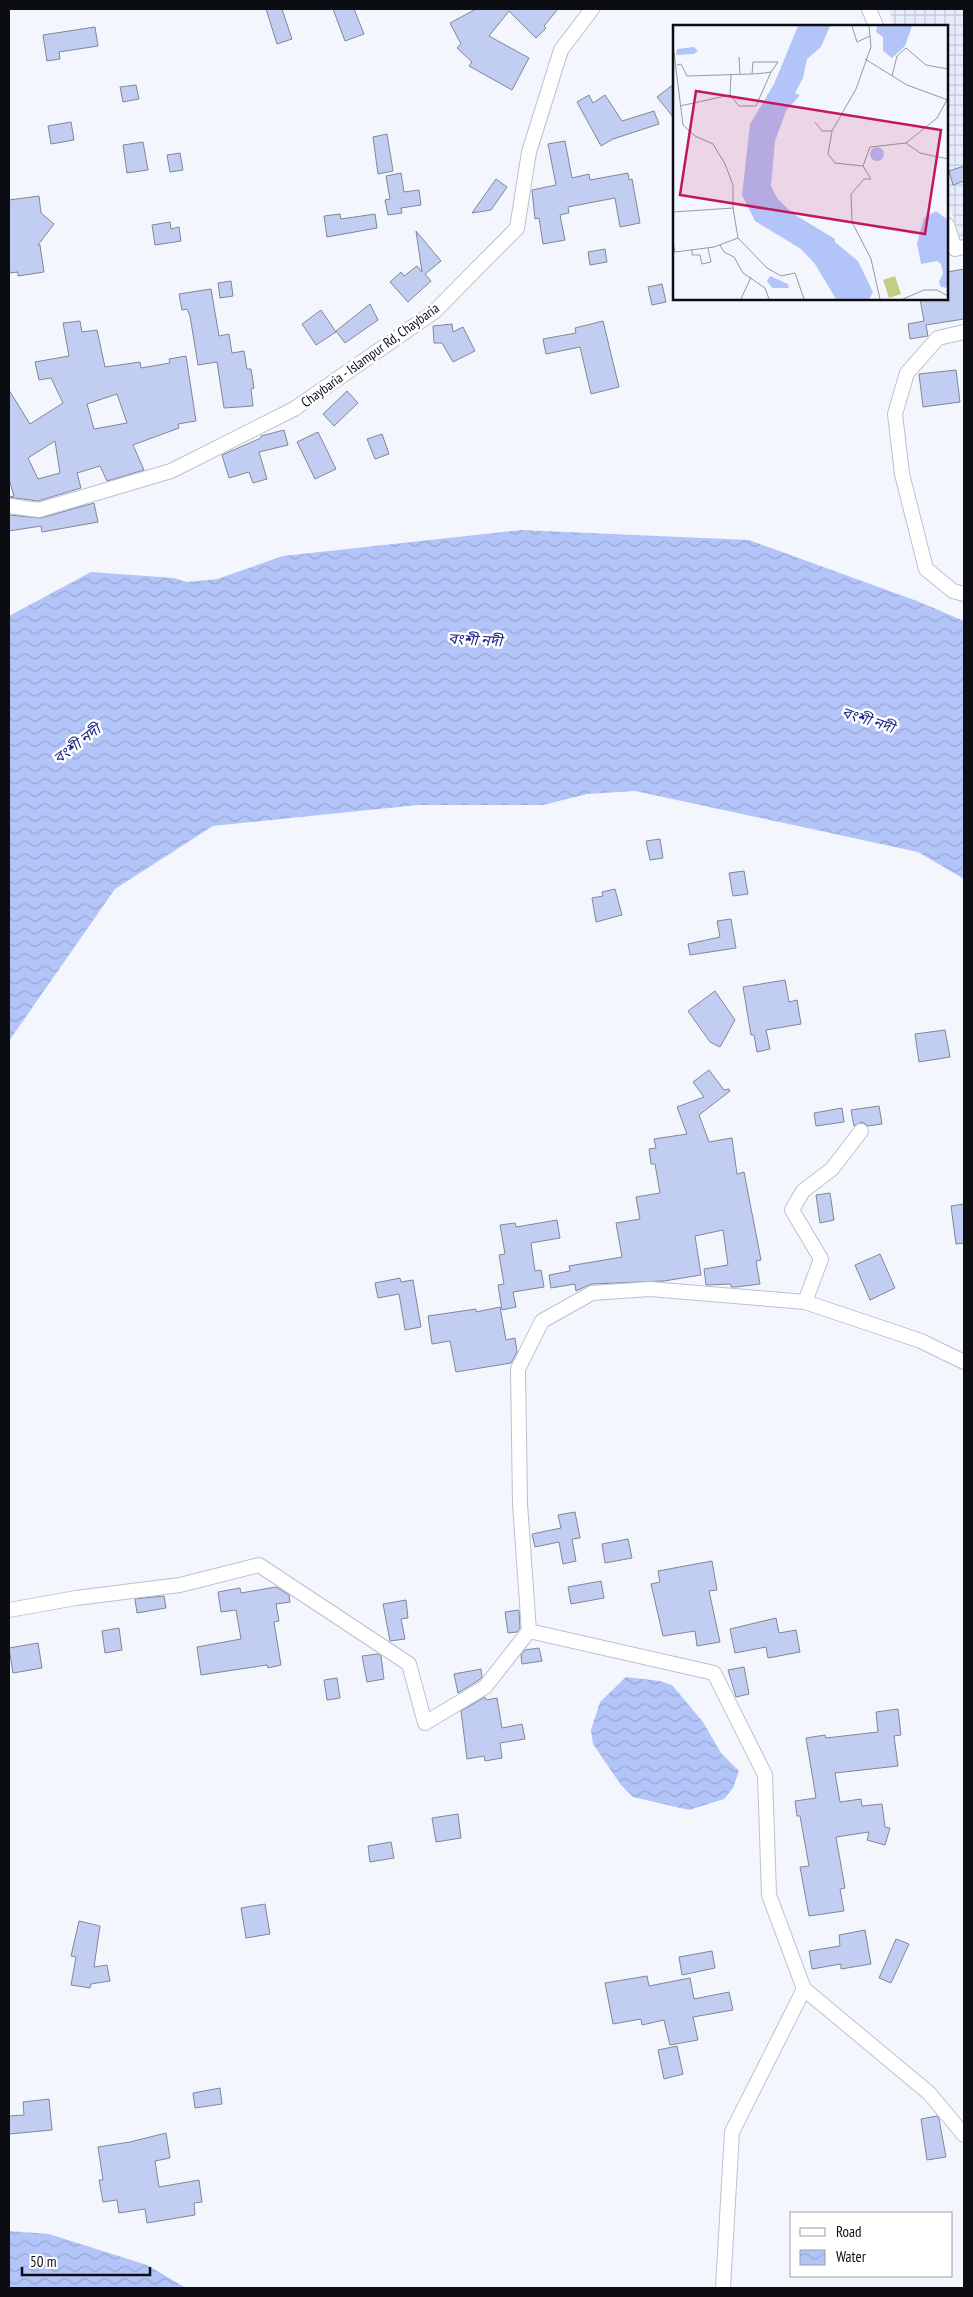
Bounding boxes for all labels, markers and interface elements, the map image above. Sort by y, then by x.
inset map [673,25,948,300]
street label: Chaybaria - Islampur Rd, Chaybaria [297,299,443,411]
water label: বংশী নদী [447,629,506,651]
water label: বংশী নদী [839,702,900,738]
water label: বংশী নদী [49,718,106,768]
legend [790,2212,953,2277]
text: Road [836,2222,862,2241]
scale bar [22,2244,150,2276]
text: Water [836,2247,867,2266]
text: 50 m [30,2252,56,2271]

